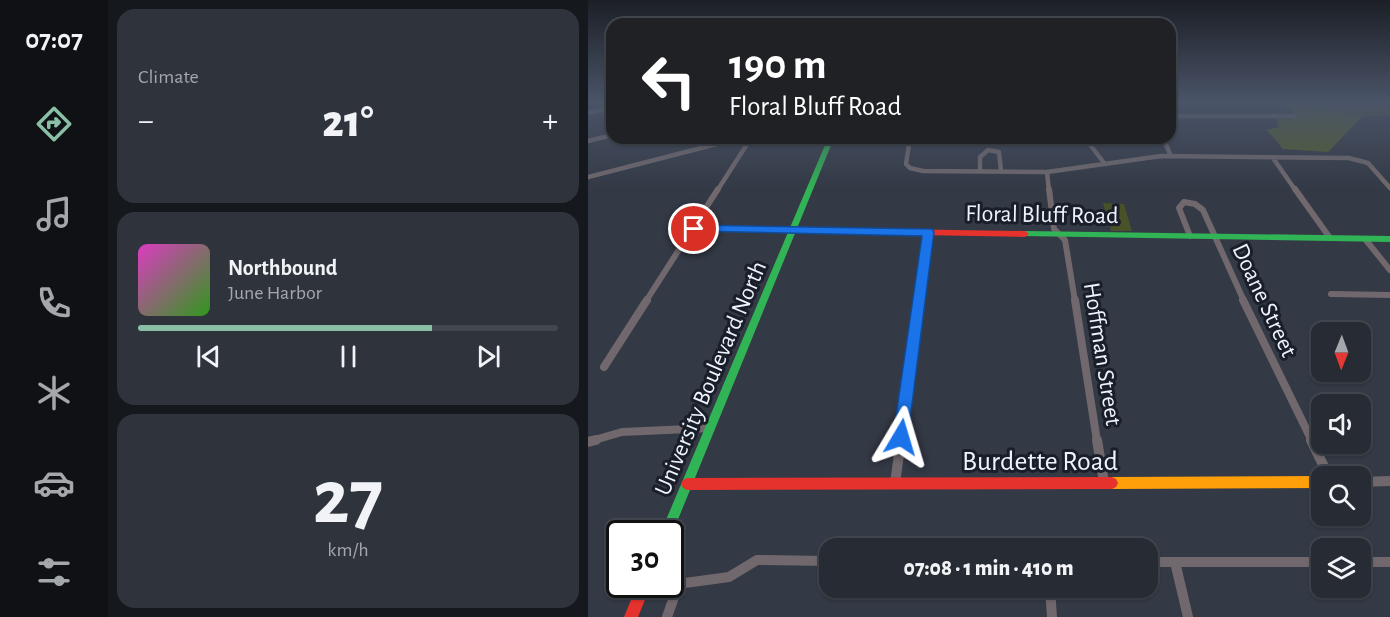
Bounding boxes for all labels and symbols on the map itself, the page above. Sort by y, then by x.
street label: Floral Bluff Road [965,202,1119,228]
pin [668,203,719,254]
street label: Doane Street [1227,240,1301,361]
street label: University Boulevard North [651,258,771,499]
street label: Hoffman Street [1079,281,1125,428]
north arrow [1311,322,1371,382]
position arrow [869,405,933,469]
street label: Burdette Road [962,448,1118,476]
speed limit sign: 30 [606,520,684,598]

